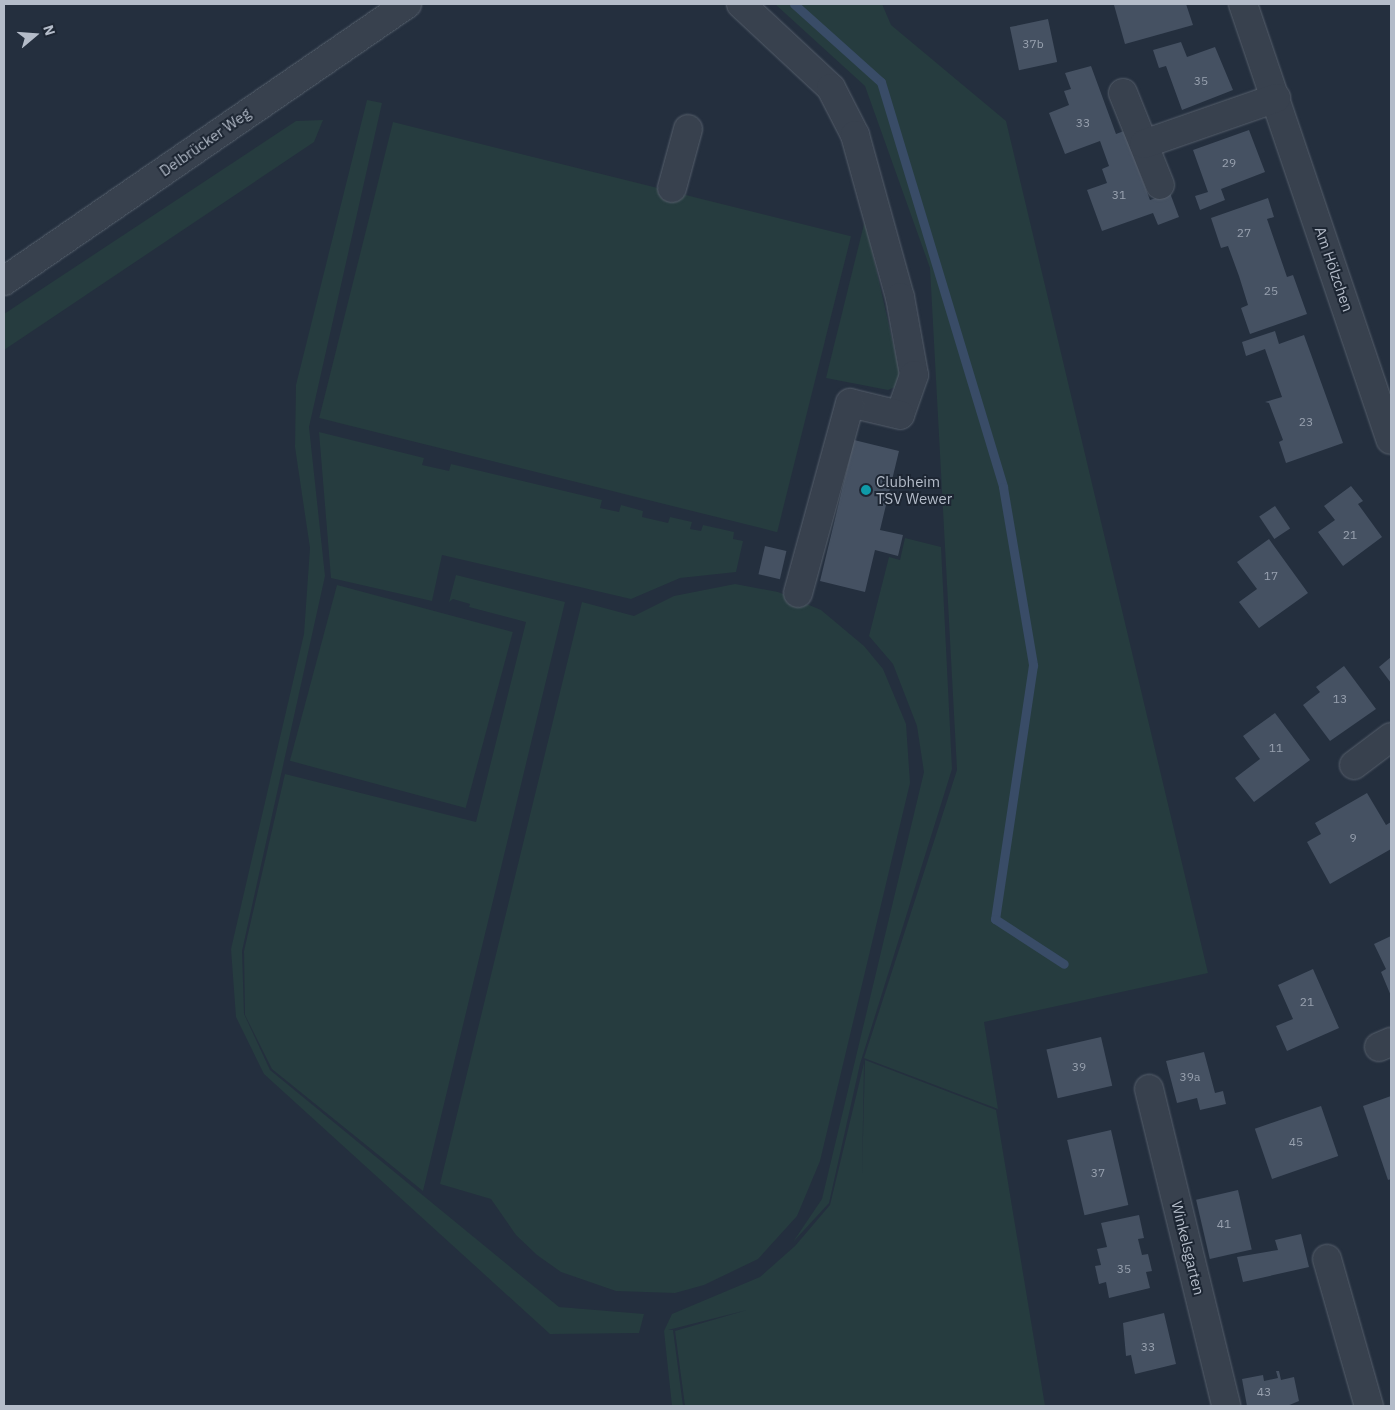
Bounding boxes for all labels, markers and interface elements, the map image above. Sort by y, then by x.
north arrow [10,10,60,60]
text: N [39,23,59,38]
house number: 37b [1022,37,1044,51]
house number: 35 [1194,74,1208,88]
street label: Delbrücker Weg [156,104,254,180]
house number: 33 [1076,116,1090,130]
house number: 29 [1222,156,1236,170]
house number: 31 [1112,188,1126,202]
street label: Am Hölzchen [1311,224,1357,314]
house number: 27 [1237,226,1251,240]
house number: 25 [1264,284,1278,298]
house number: 23 [1299,415,1313,429]
place label: Clubheim TSV Wewer [876,472,952,507]
marker: Clubheim TSV Wewer [860,484,872,496]
house number: 21 [1343,528,1357,542]
house number: 17 [1264,569,1278,583]
house number: 13 [1333,692,1347,706]
house number: 11 [1269,741,1283,755]
house number: 9 [1349,831,1357,845]
house number: 21 [1300,995,1314,1009]
house number: 39 [1072,1060,1086,1074]
house number: 39a [1180,1070,1200,1084]
house number: 45 [1289,1135,1303,1149]
house number: 37 [1091,1166,1105,1180]
street label: Winkelsgarten [1168,1199,1208,1297]
house number: 41 [1217,1217,1231,1231]
house number: 35 [1117,1262,1131,1276]
house number: 33 [1141,1340,1155,1354]
house number: 43 [1257,1385,1271,1399]

